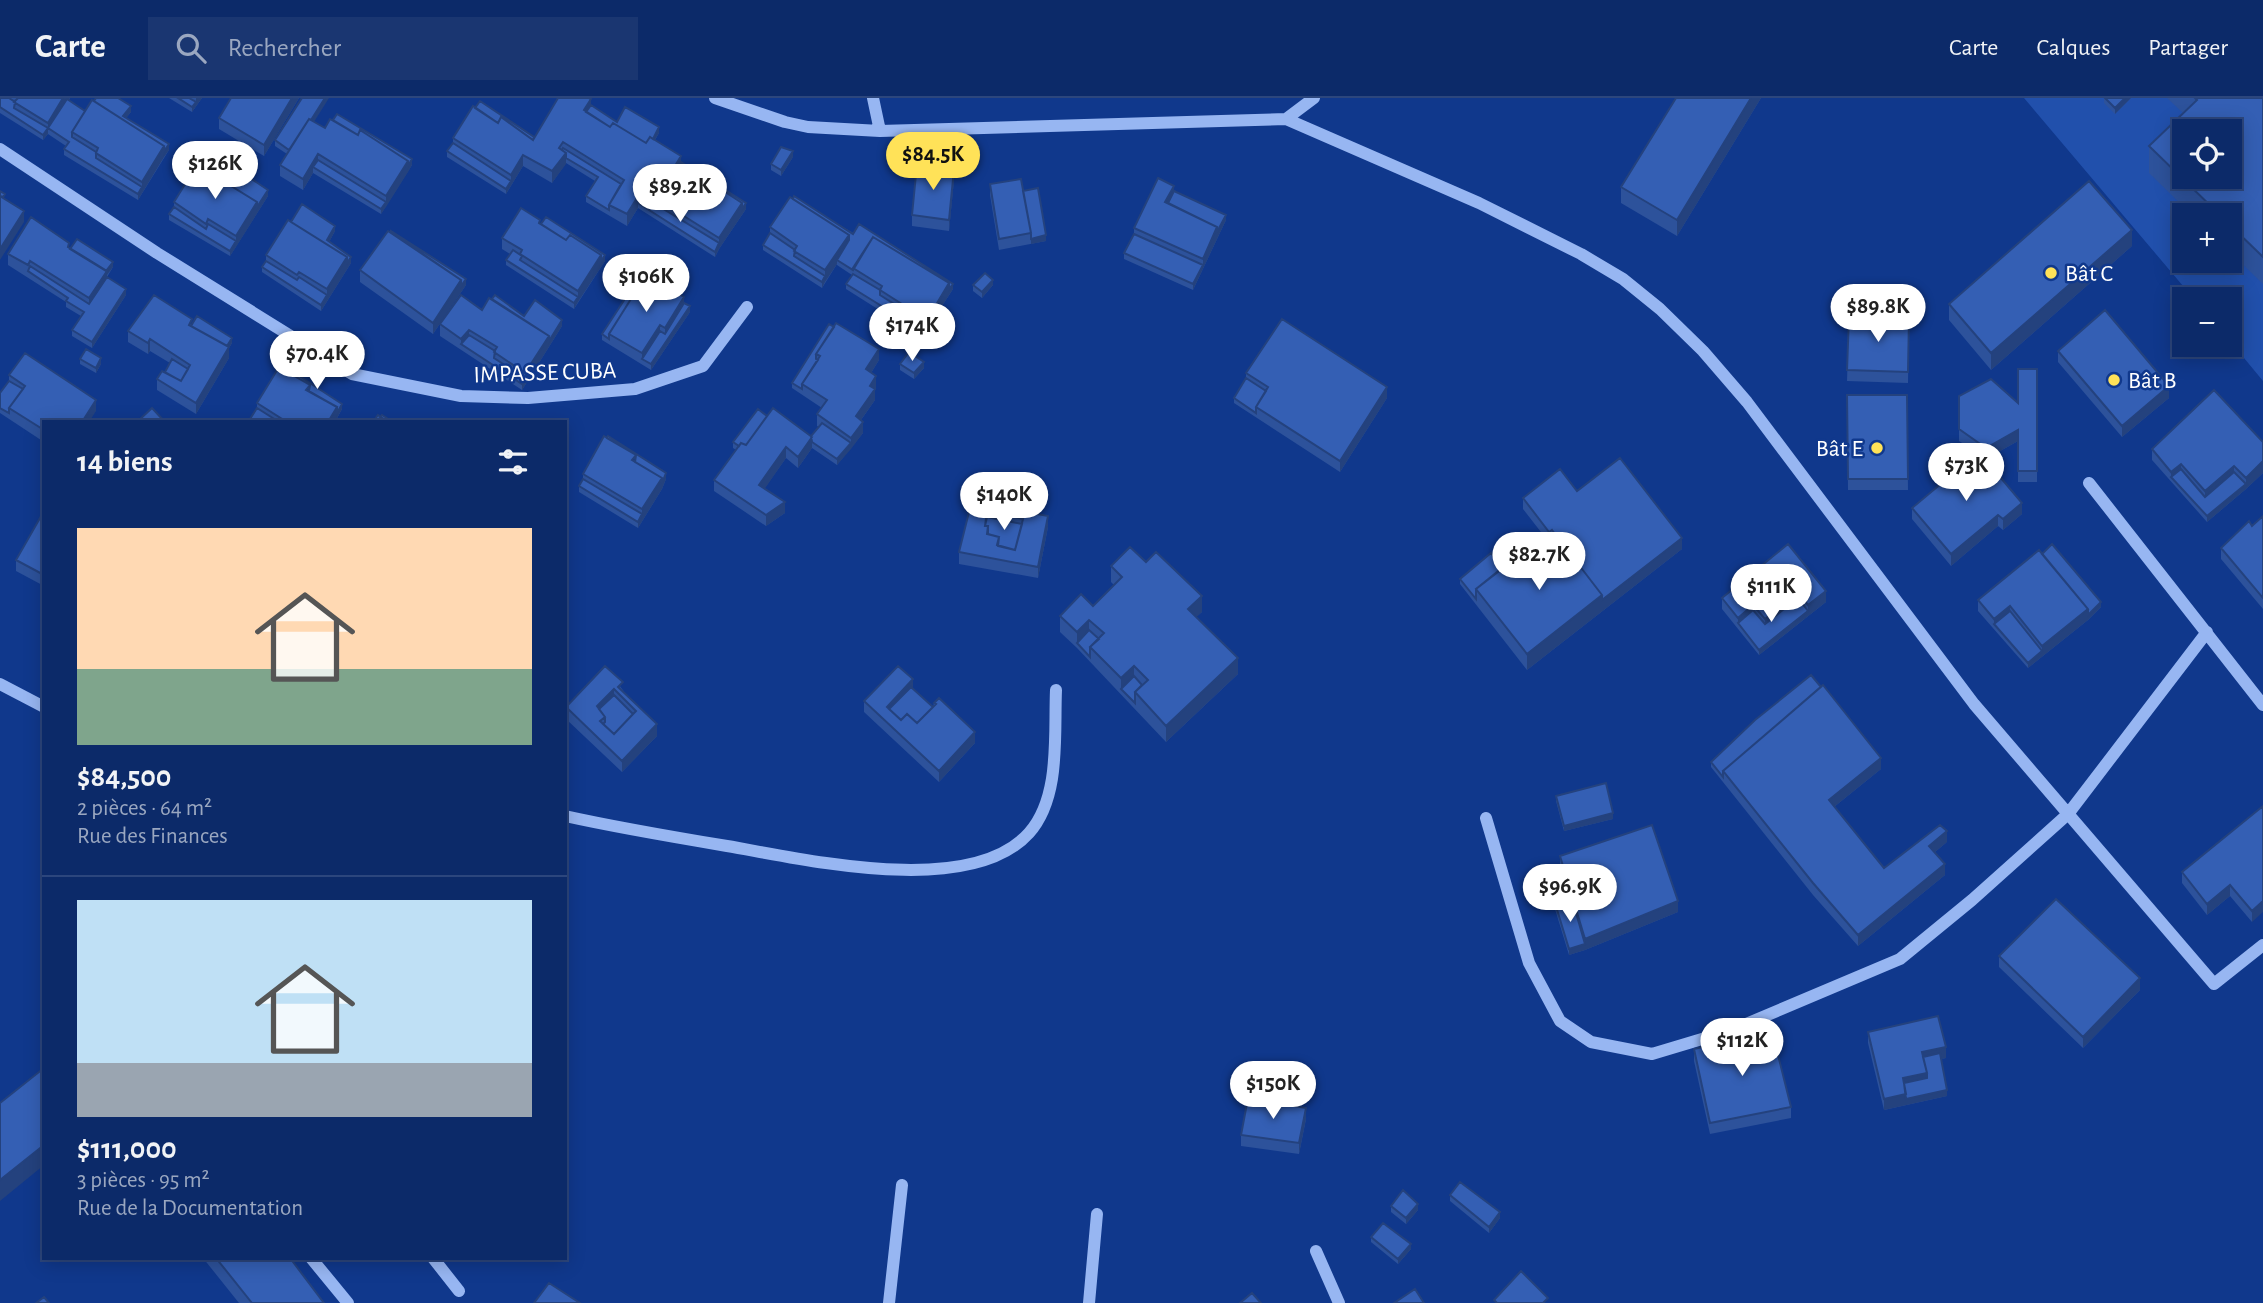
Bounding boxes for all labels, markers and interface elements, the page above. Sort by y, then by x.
search box [148,17,638,80]
icon: search [172,29,210,67]
text: Carte [35,31,106,64]
text: Rechercher [228,35,341,61]
text: Carte [1949,36,1998,60]
text: Calques [2036,36,2110,60]
text: Partager [2148,36,2228,60]
map controls [2172,119,2242,357]
button: locate [2172,119,2242,189]
pin: $84.5K [876,132,990,192]
pin: $126K [166,141,264,201]
text: $84.5K [902,143,964,166]
text: $126K [188,152,242,175]
pin: $89.2K [623,164,737,224]
text: $89.2K [649,175,711,198]
button: + [2172,203,2242,273]
pin: $106K [597,254,695,314]
place label: Bât C [2065,262,2113,286]
text: $106K [618,265,674,288]
marker: Bât C [2043,265,2059,281]
pin: $89.8K [1821,285,1935,344]
button: − [2172,287,2242,357]
text: $89.8K [1847,295,1909,318]
pin: $174K [863,303,961,363]
text: $174K [885,314,939,337]
pin: $70.4K [260,331,374,391]
text: $70.4K [286,342,348,365]
street label: IMPASSE CUBA [473,359,617,387]
place label: Bât B [2128,369,2176,393]
marker: Bât B [2106,372,2122,388]
place label: Bât E [1816,437,1863,461]
marker: Bât E [1869,440,1885,456]
icon: filters [494,443,532,481]
pin: $73K [1925,444,2007,503]
text: 14 biens [77,447,173,477]
text: $73K [1944,454,1988,477]
pin: $140K [955,472,1053,532]
text: $140K [976,483,1032,506]
pin: $82.7K [1482,532,1596,592]
text: $82.7K [1508,543,1570,566]
pin: $111K [1722,564,1820,624]
icon: home [242,574,368,700]
text: $111K [1747,575,1795,598]
text: $84,500 [77,762,171,792]
text: 2 pièces · 64 m² [77,797,212,820]
text: Rue des Finances [77,825,228,848]
pin: $96.9K [1513,864,1627,924]
text: $96.9K [1539,875,1601,898]
icon: home [242,946,368,1072]
pin: $112K [1693,1018,1791,1078]
text: $112K [1716,1029,1768,1052]
pin: $150K [1224,1062,1322,1121]
text: $150K [1246,1072,1300,1095]
text: $111,000 [77,1134,177,1164]
text: 3 pièces · 95 m² [77,1169,210,1192]
text: Rue de la Documentation [77,1197,303,1220]

